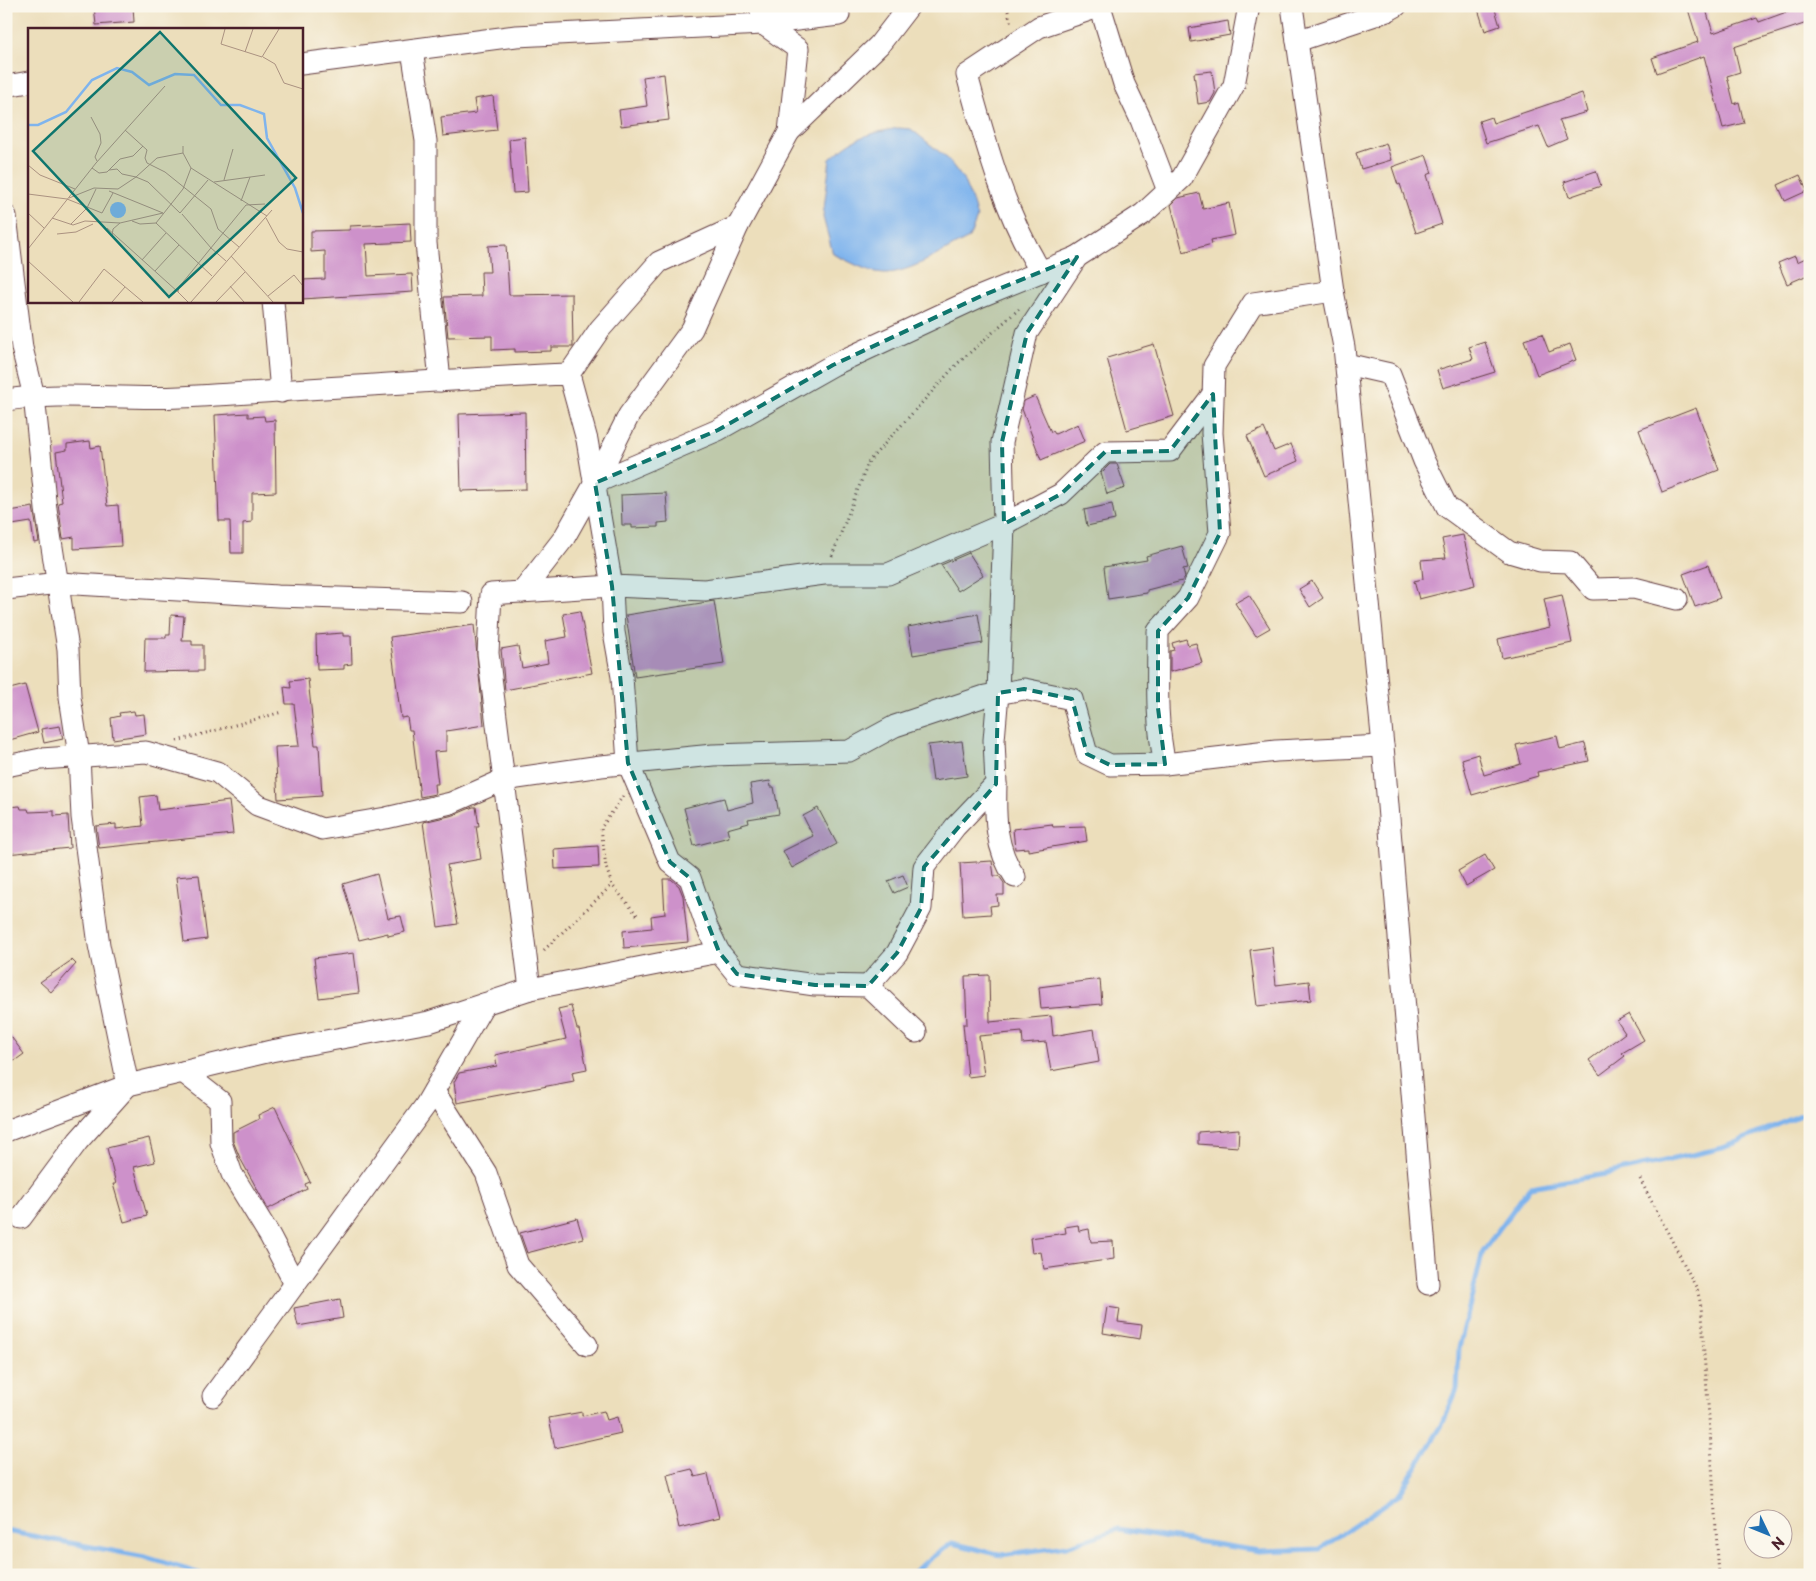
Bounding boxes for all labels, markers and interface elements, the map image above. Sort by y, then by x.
inset map [28,28,302,302]
north arrow [1744,1508,1794,1558]
text: N [1766,1532,1789,1554]

